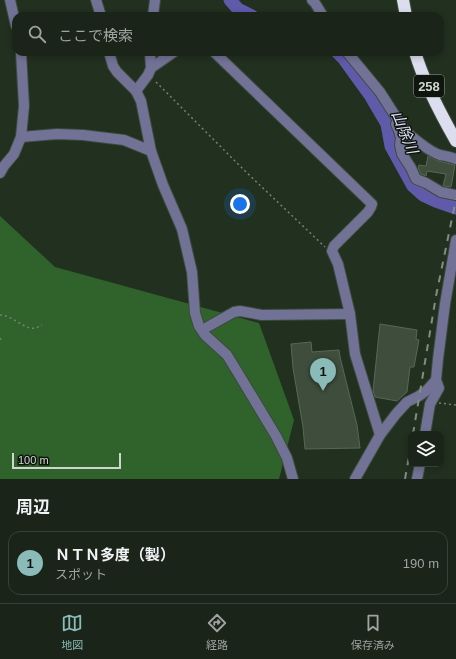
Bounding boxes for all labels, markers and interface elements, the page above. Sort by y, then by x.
search box [12,12,444,56]
icon: search [26,23,48,45]
text: ここで検索 [58,27,133,44]
road number: 258 [414,75,444,97]
water label: 山除川 [389,108,422,158]
your location [230,194,250,214]
pin: 1 [310,358,336,391]
map controls [408,431,444,467]
button: layers [408,431,444,467]
scale bar [12,451,121,470]
text: 100 m [18,454,49,466]
text: 周辺 [16,498,50,517]
text: ＮＴＮ多度（製） [55,546,175,563]
text: 1 [26,556,34,571]
text: 190 m [403,556,439,571]
text: スポット [55,567,107,582]
tab: 地図 [61,612,83,652]
tab: 経路 [206,612,228,652]
tab: 保存済み [351,612,395,652]

